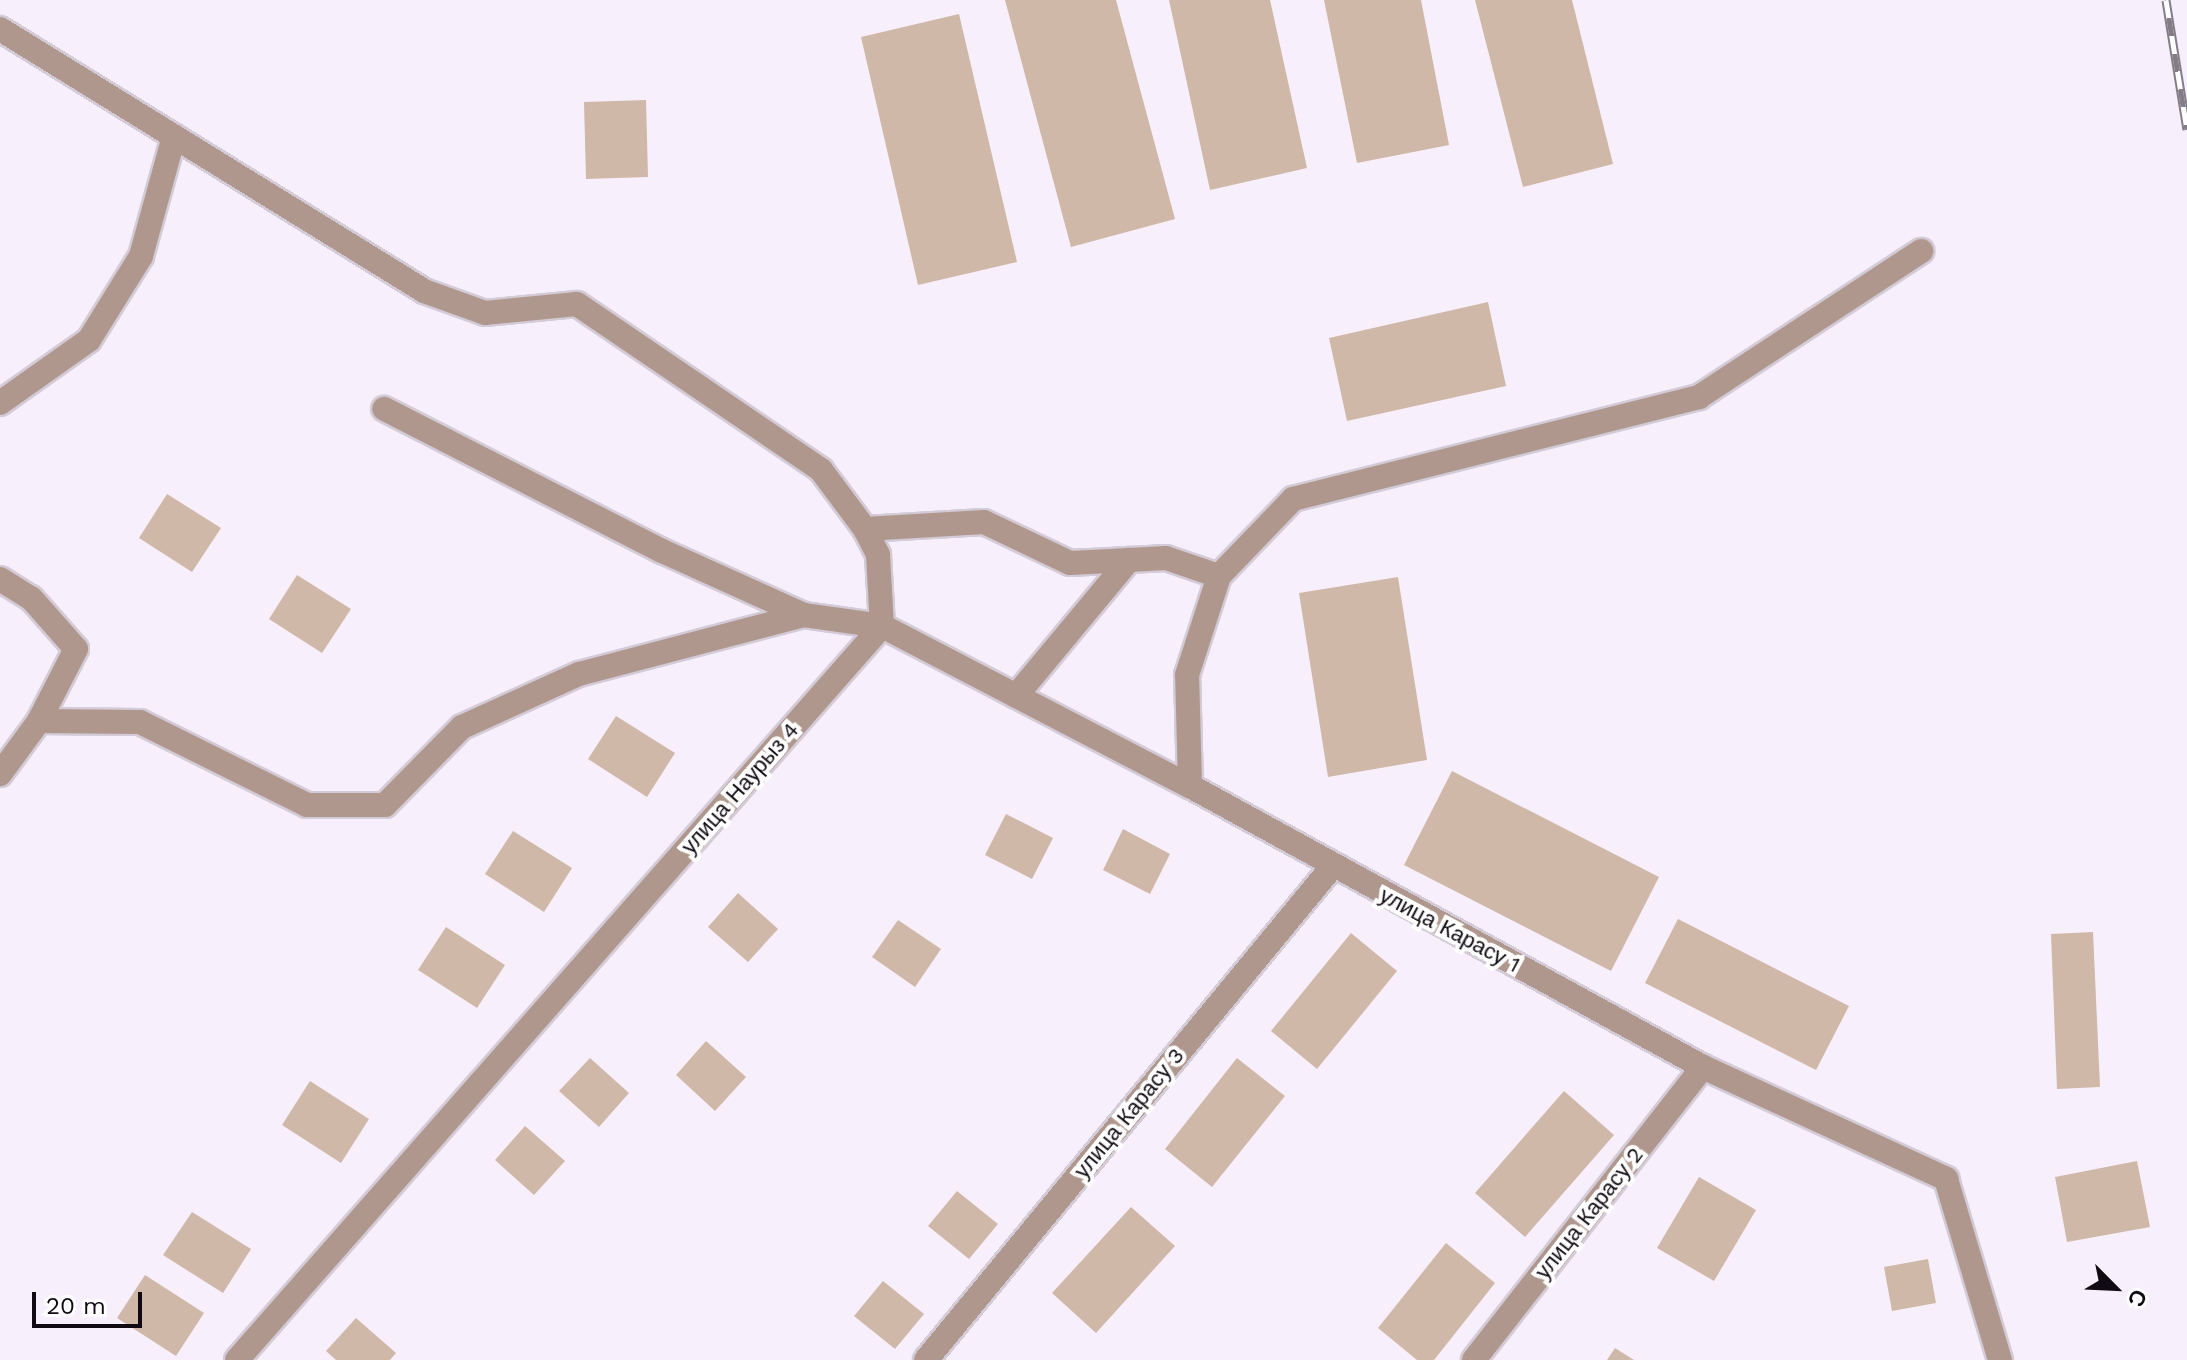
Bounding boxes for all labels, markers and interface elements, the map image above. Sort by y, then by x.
street label: улица Наурыз 4 [676,717,804,859]
street label: улица Карасу 1 [1375,882,1525,978]
street label: улица Карасу 3 [1068,1043,1190,1183]
street label: улица Карасу 2 [1529,1142,1649,1284]
north arrow [2075,1248,2155,1328]
scale bar [36,1276,146,1326]
text: С [2123,1286,2152,1310]
text: 20 m [46,1292,106,1320]

